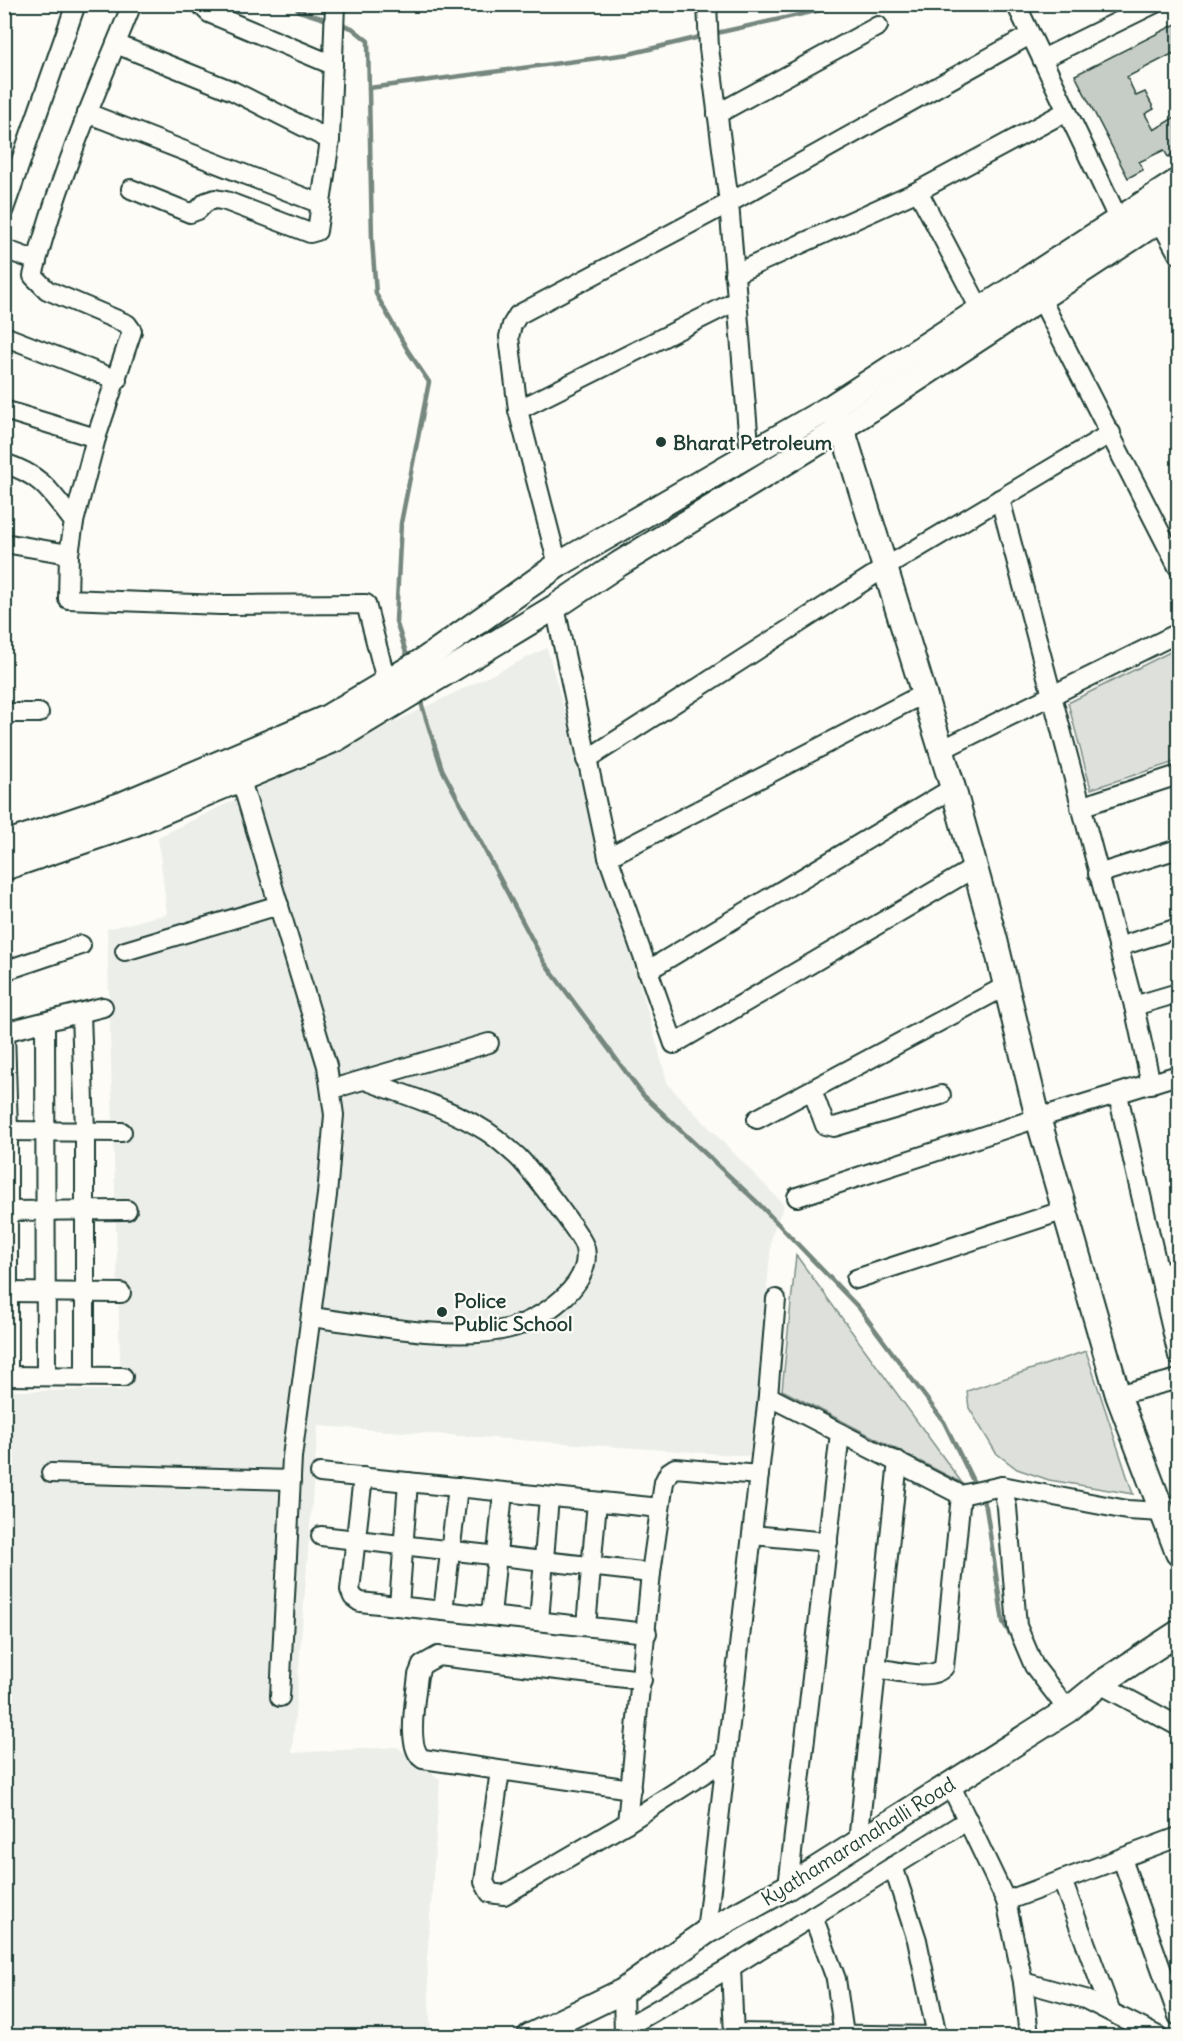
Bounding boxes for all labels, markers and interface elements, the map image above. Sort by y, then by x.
place label: Bharat Petroleum [673,430,833,455]
marker: Bharat Petroleum [654,435,668,449]
place label: Police Public School [454,1288,572,1336]
marker: Police Public School [435,1305,449,1319]
street label: Kyathamaranahalli Road [756,1771,960,1911]

